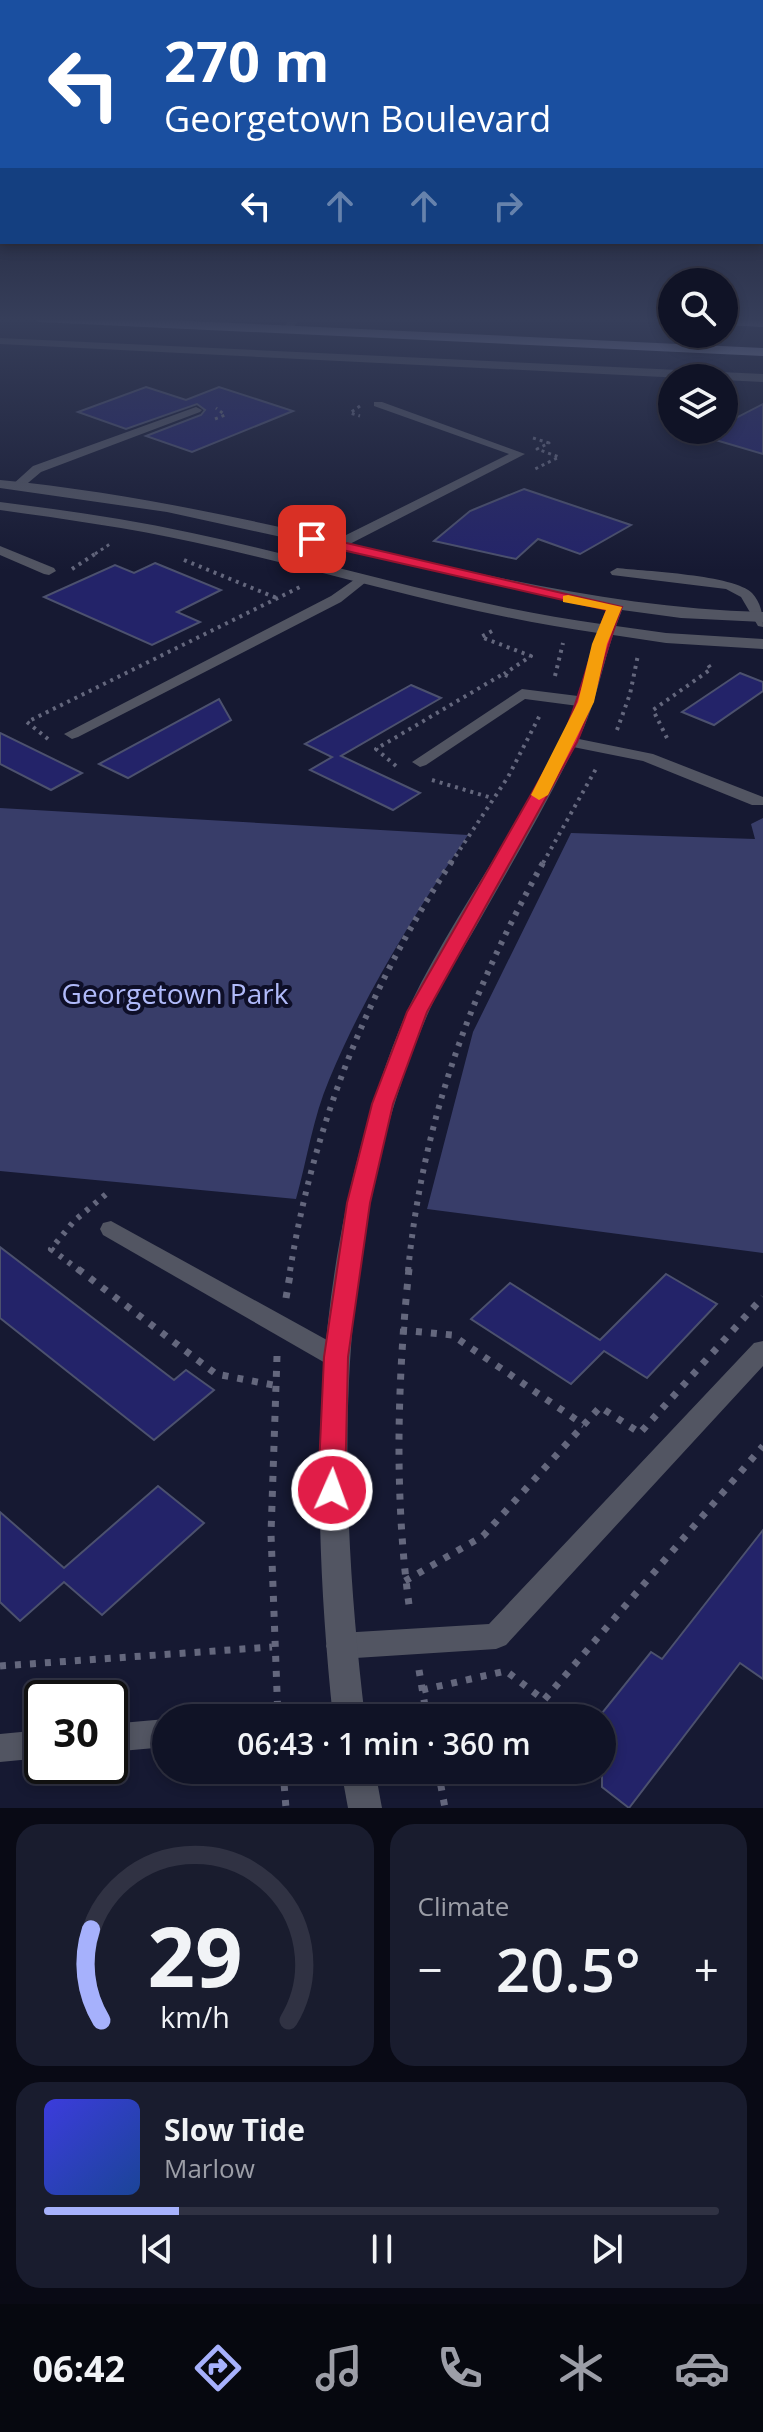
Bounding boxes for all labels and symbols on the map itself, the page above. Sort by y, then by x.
pin [278,505,346,573]
park label: Georgetown Park [62,974,289,1012]
position arrow [290,1448,374,1532]
speed limit sign: 30 [24,1680,128,1784]

